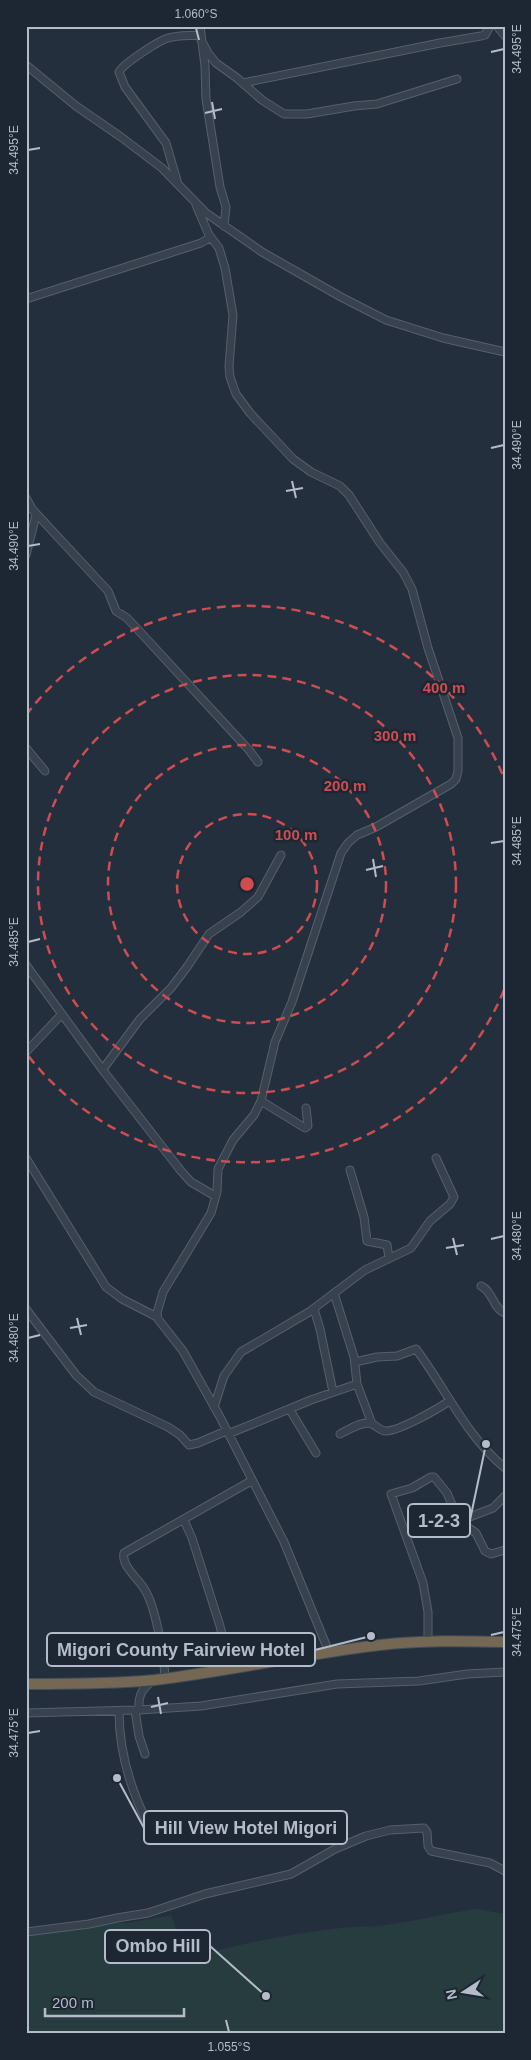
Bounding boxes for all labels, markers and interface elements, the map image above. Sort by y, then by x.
text: 1.060°S [175,7,217,21]
text: 34.495°E [510,24,524,74]
text: 34.495°E [7,125,21,175]
text: 34.490°E [510,420,524,470]
text: 34.490°E [7,521,21,571]
text: 400 m [423,679,465,696]
text: 300 m [374,727,416,744]
text: 200 m [324,777,366,794]
text: 34.485°E [510,816,524,866]
text: 100 m [275,826,317,843]
centre of rings [238,875,256,893]
text: 34.485°E [7,917,21,967]
text: 34.480°E [510,1211,524,1261]
text: 34.480°E [7,1313,21,1363]
callout: 1-2-3 [408,1504,470,1537]
text: 1-2-3 [418,1511,460,1531]
text: 34.475°E [510,1607,524,1657]
callout: Migori County Fairview Hotel [47,1633,315,1666]
text: Migori County Fairview Hotel [57,1640,305,1660]
text: 34.475°E [7,1708,21,1758]
callout: Hill View Hotel Migori [144,1811,347,1844]
text: Hill View Hotel Migori [155,1818,337,1838]
callout: Ombo Hill [105,1930,210,1963]
text: Ombo Hill [116,1936,201,1956]
north arrow [438,1968,488,2018]
scale bar [45,1985,184,2017]
text: N [442,1988,460,2001]
text: 200 m [52,1994,94,2011]
text: 1.055°S [208,2040,250,2054]

